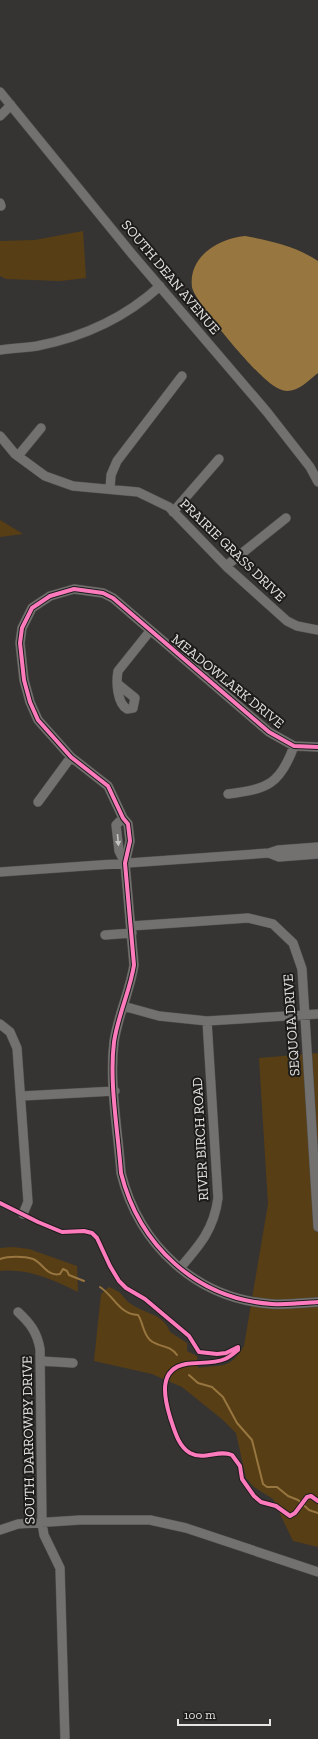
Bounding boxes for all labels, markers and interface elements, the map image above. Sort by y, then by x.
street label: SOUTH DEAN AVENUE [118,217,223,338]
street label: PRAIRIE GRASS DRIVE [176,495,289,605]
street label: MEADOWLARK DRIVE [168,631,287,732]
one-way arrow [114,834,121,846]
street label: SEQUOIA DRIVE [279,973,304,1077]
street label: RIVER BIRCH ROAD [189,1077,212,1201]
street label: SOUTH DARROWBY DRIVE [19,1356,38,1524]
scale bar [178,1701,270,1727]
text: 100 m [184,1708,216,1722]

